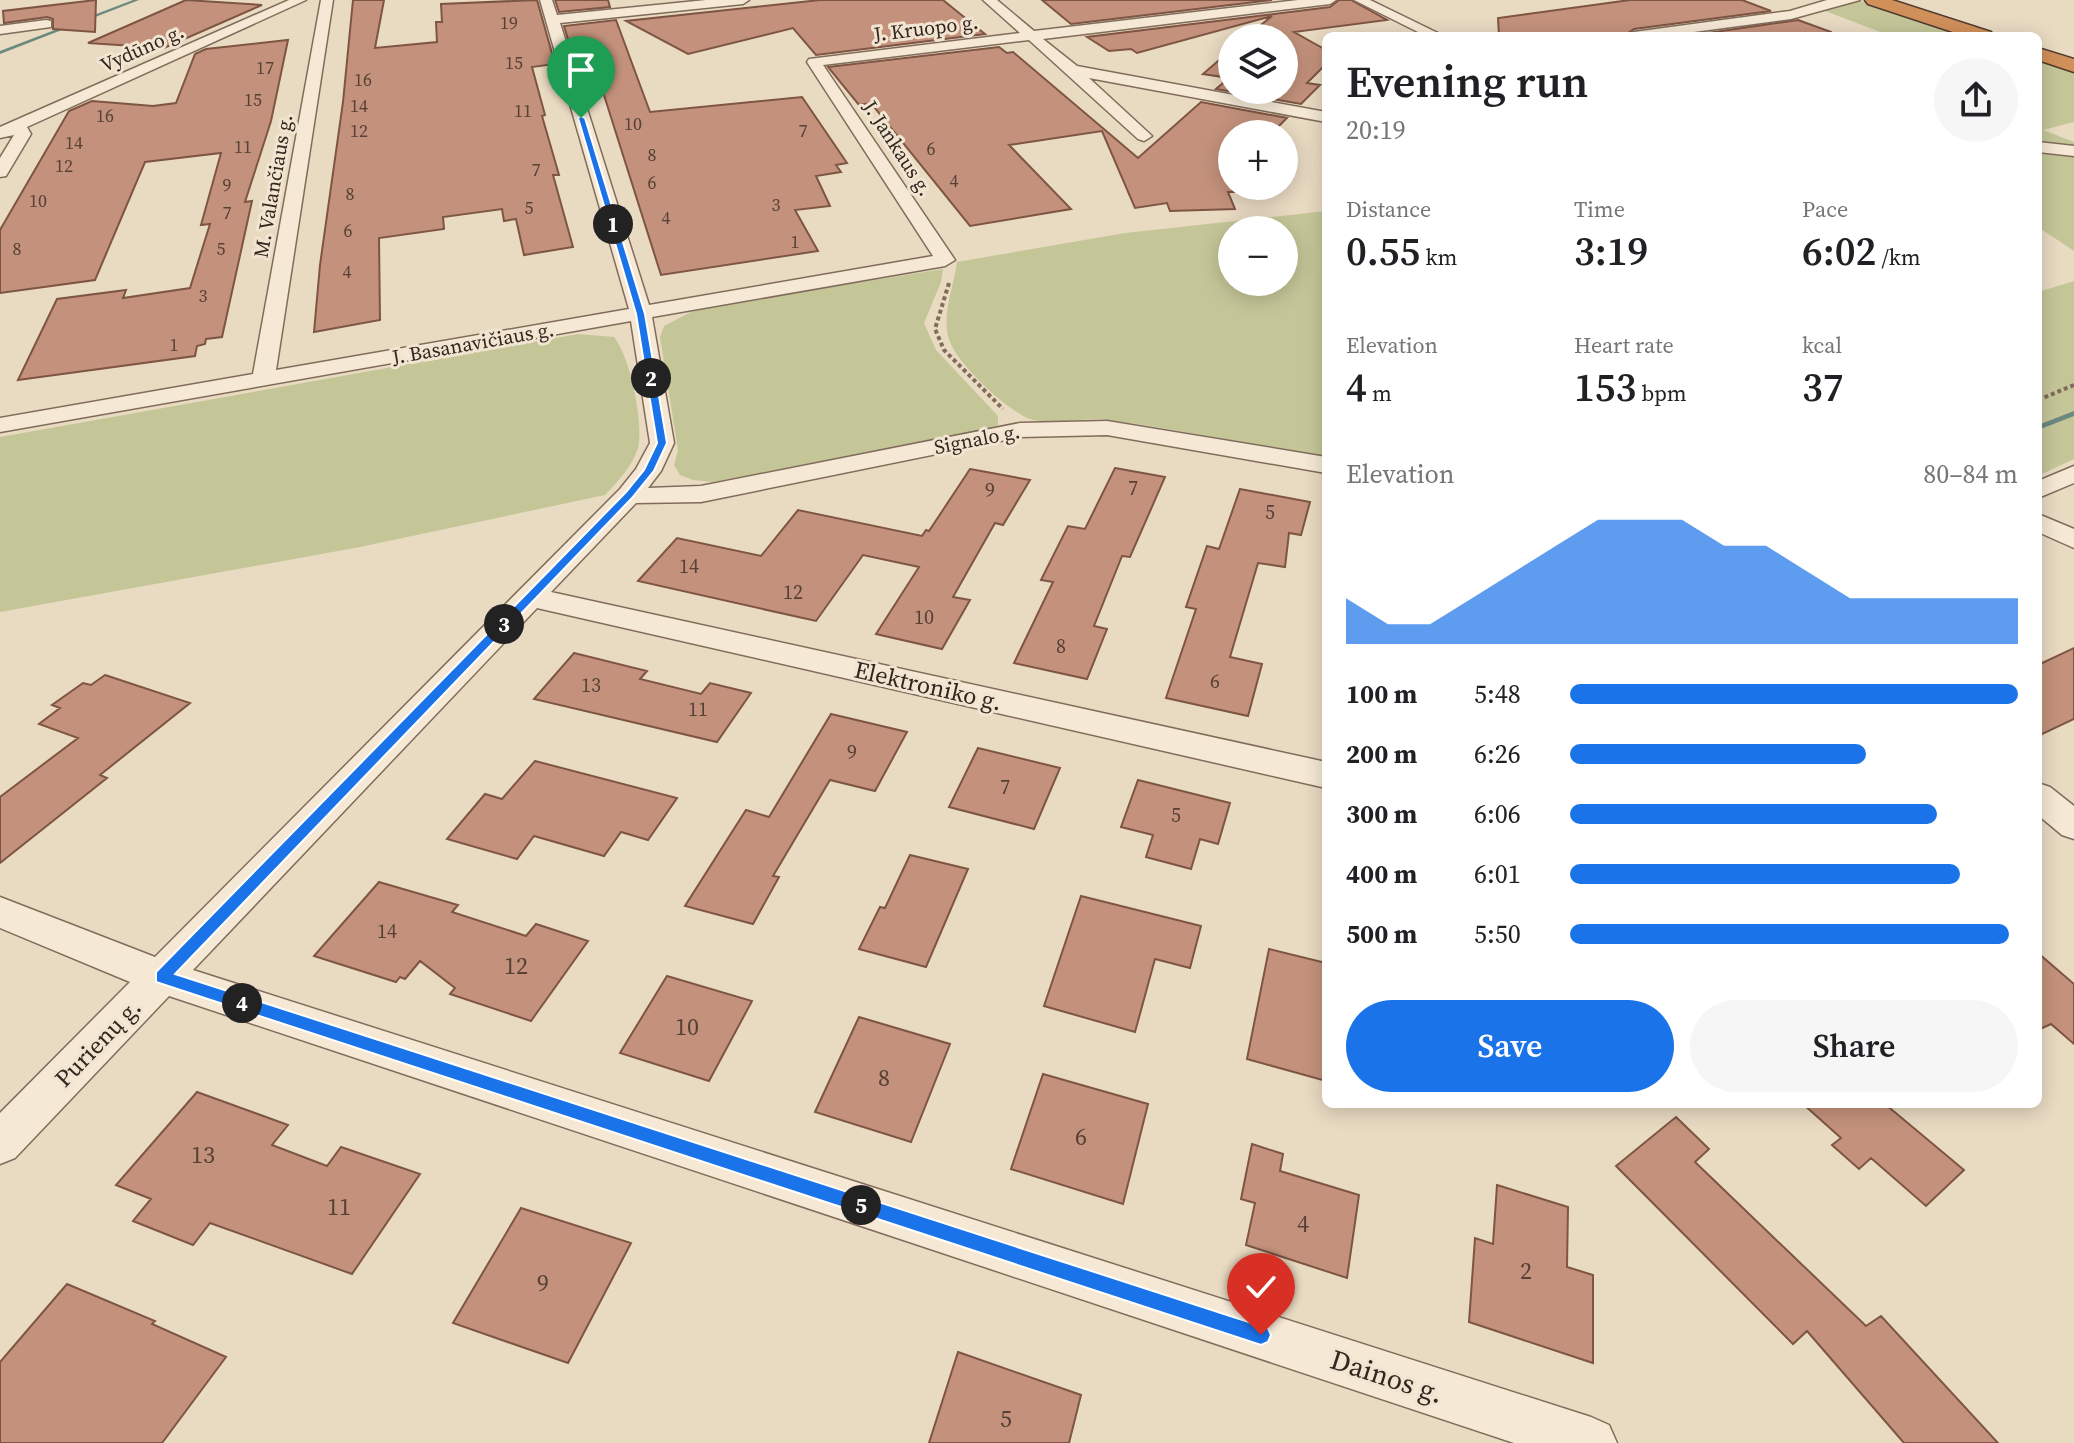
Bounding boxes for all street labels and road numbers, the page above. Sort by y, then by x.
street label: J. Kruopo g. [871,8,980,48]
street label: Vydūno g. [96,17,188,79]
street label: J. Jankaus g. [856,94,939,201]
street label: M. Valančiaus g. [247,112,299,260]
street label: J. Basanavičiaus g. [389,315,556,371]
street label: Signalo g. [932,417,1022,461]
street label: Elektroniko g. [851,653,1005,719]
street label: Purienų g. [47,991,148,1094]
street label: Dainos g. [1326,1340,1448,1412]

